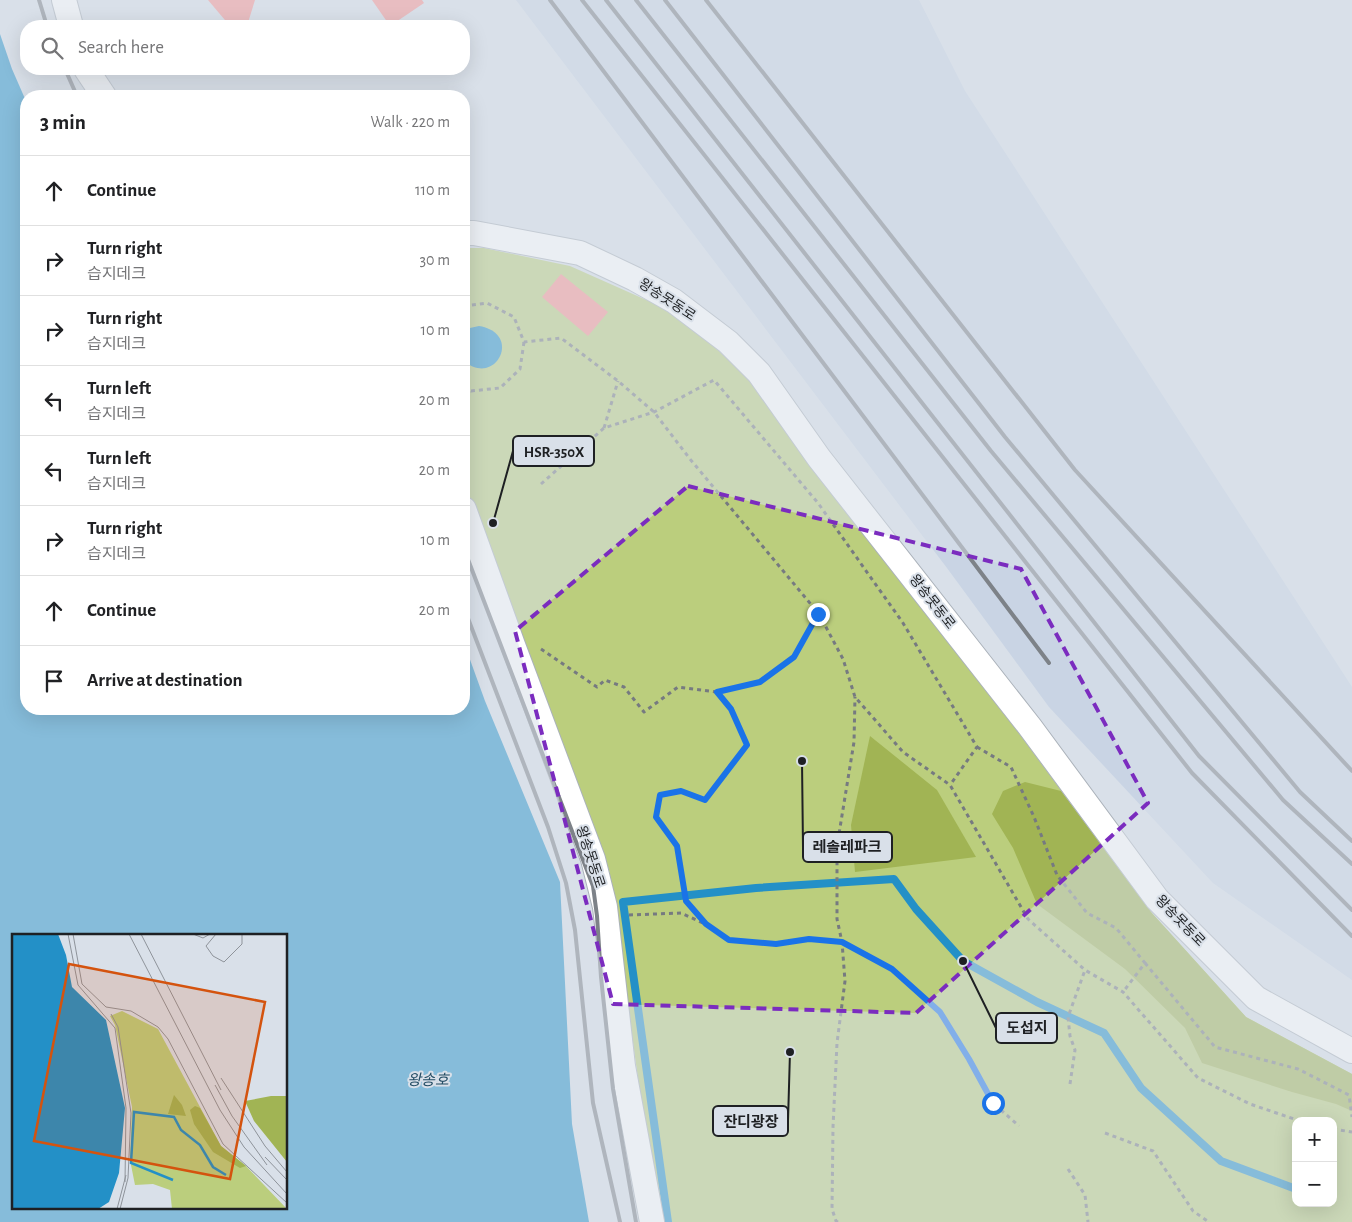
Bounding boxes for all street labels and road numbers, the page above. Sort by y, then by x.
street label: 왕송못동로 [636,276,698,323]
street label: 왕송못동로 [907,572,958,632]
street label: 왕송못동로 [573,824,608,890]
street label: 왕송못동로 [1153,892,1208,949]

